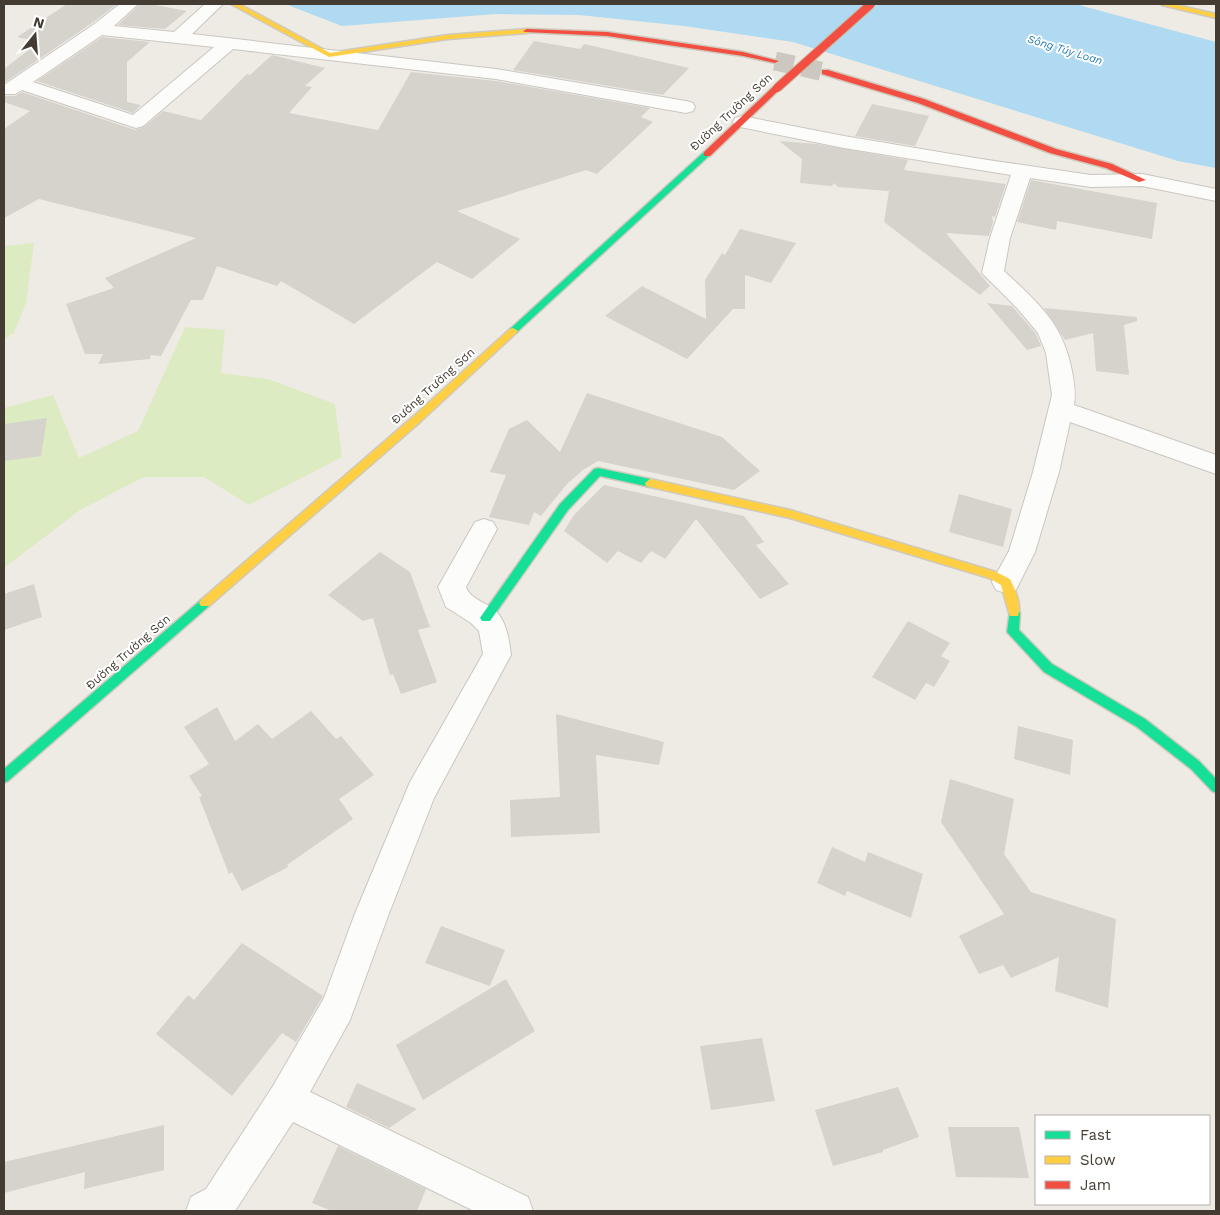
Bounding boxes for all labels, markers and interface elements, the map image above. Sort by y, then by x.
north arrow [10,10,60,60]
text: N [32,13,46,32]
water label: Sông Túy Loan [1026,32,1104,68]
street label: Đường Trường Sơn [687,70,775,154]
street label: Đường Trường Sơn [388,345,478,427]
street label: Đường Trường Sơn [83,612,173,692]
legend [1035,1115,1210,1205]
text: Fast [1080,1126,1112,1144]
text: Slow [1080,1151,1116,1169]
text: Jam [1080,1176,1111,1194]

